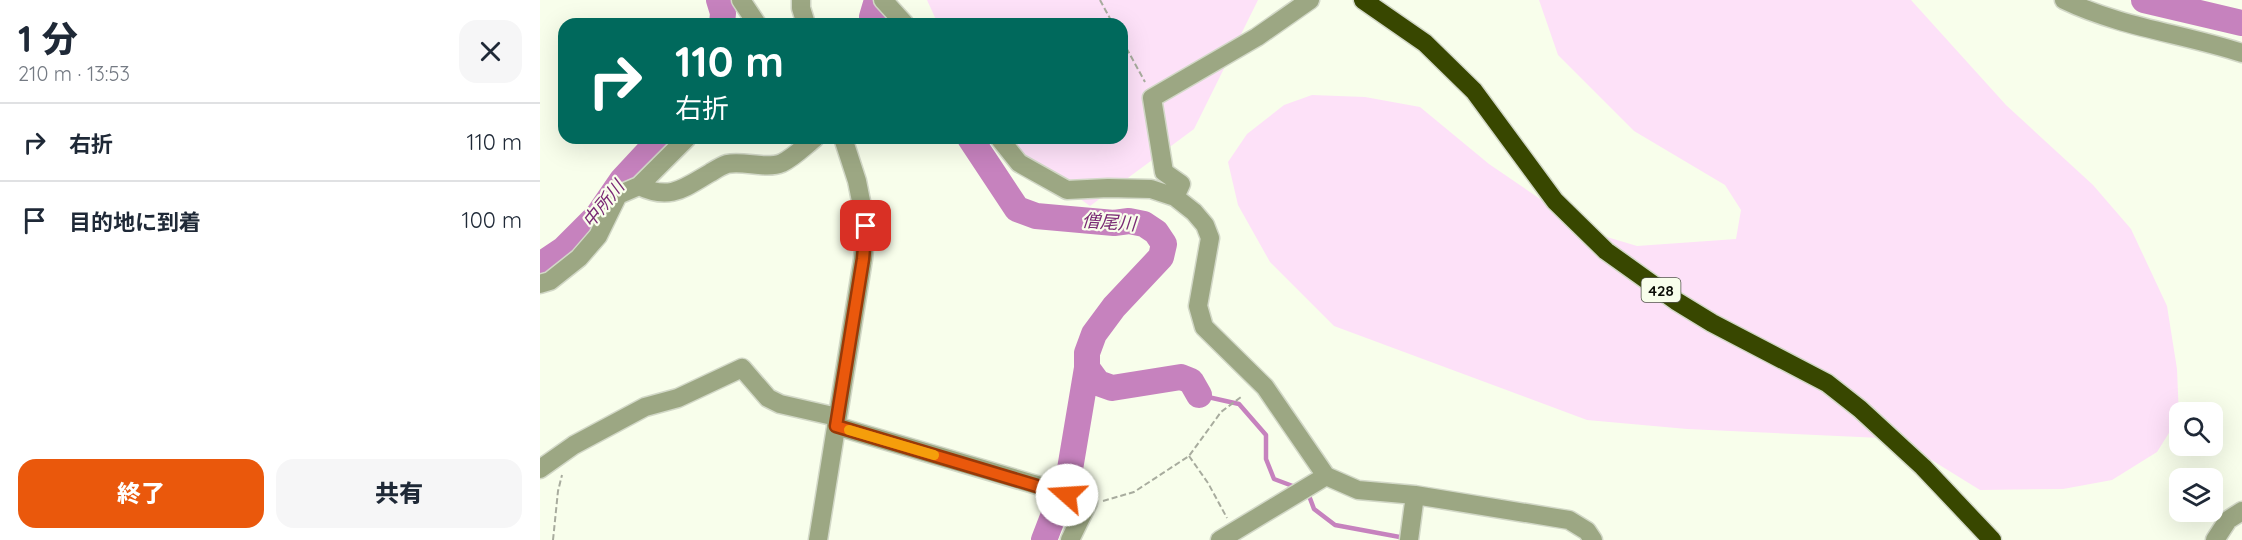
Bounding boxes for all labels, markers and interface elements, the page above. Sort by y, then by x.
text: 1 分 [18,16,78,61]
button: close [459,20,522,83]
text: 110 m [675,35,784,88]
icon: right [576,42,654,120]
text: 210 m · 13:53 [18,61,130,86]
text: 右折 [675,91,729,125]
icon: right [18,126,51,159]
text: 110 m [467,128,522,156]
text: 右折 [69,130,113,158]
water label: 中所川 [577,174,630,232]
pin [840,200,891,251]
icon: arrive [18,204,51,237]
text: 100 m [462,206,522,234]
text: 目的地に到着 [69,208,201,236]
icon: arrive [849,209,882,242]
water label: 僧尾川 [1081,209,1139,235]
road number: 428 [1642,278,1680,302]
map controls [2169,402,2223,522]
button: search [2169,402,2223,456]
button: 終了 [18,459,264,528]
button: 共有 [276,459,522,528]
position arrow [1035,463,1099,527]
button: layers [2169,468,2223,522]

